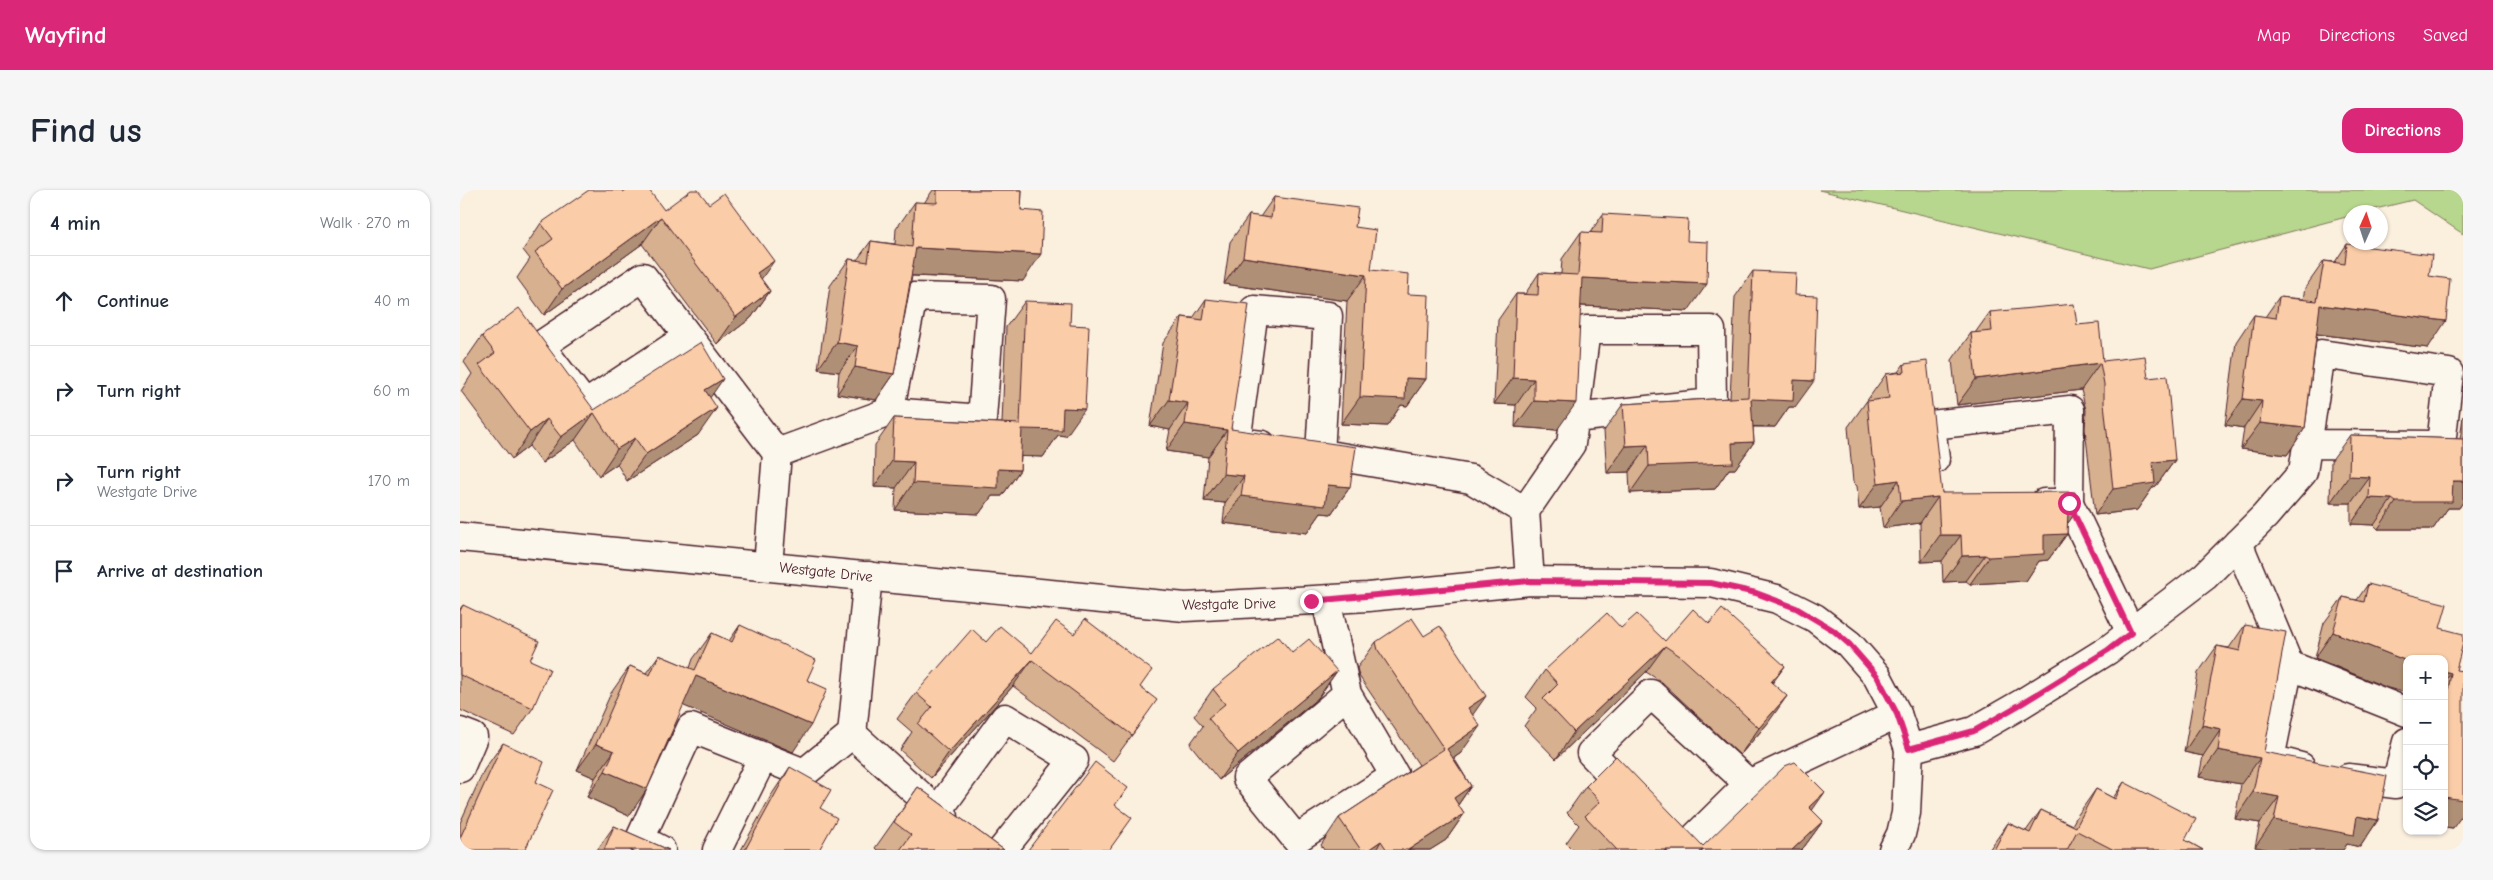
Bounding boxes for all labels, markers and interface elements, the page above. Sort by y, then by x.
text: Wayfind [25,21,106,49]
text: Map [2257,25,2291,46]
text: Directions [2319,25,2395,46]
text: Saved [2423,25,2468,46]
button: Directions [2342,108,2463,153]
text: Find us [30,110,142,151]
north arrow [2343,205,2388,250]
text: 4 min [50,211,101,235]
text: Walk · 270 m [320,214,410,232]
icon: ahead [50,287,78,315]
text: Continue [97,290,169,312]
text: 40 m [374,292,410,310]
icon: right [50,377,78,405]
text: Turn right [97,380,181,402]
text: 60 m [373,382,410,400]
text: Turn right [97,461,181,483]
icon: right [50,467,78,495]
text: 170 m [368,472,410,490]
text: Westgate Drive [97,483,197,501]
route start [2058,492,2081,515]
icon: arrive [50,557,78,585]
street label: Westgate Drive [778,558,874,586]
text: Arrive at destination [97,560,263,582]
route end [1300,590,1323,613]
street label: Westgate Drive [1182,594,1277,614]
map controls [2403,655,2448,835]
button: + [2403,655,2448,700]
button: − [2403,700,2448,745]
button: locate [2403,745,2448,790]
button: layers [2403,790,2448,835]

